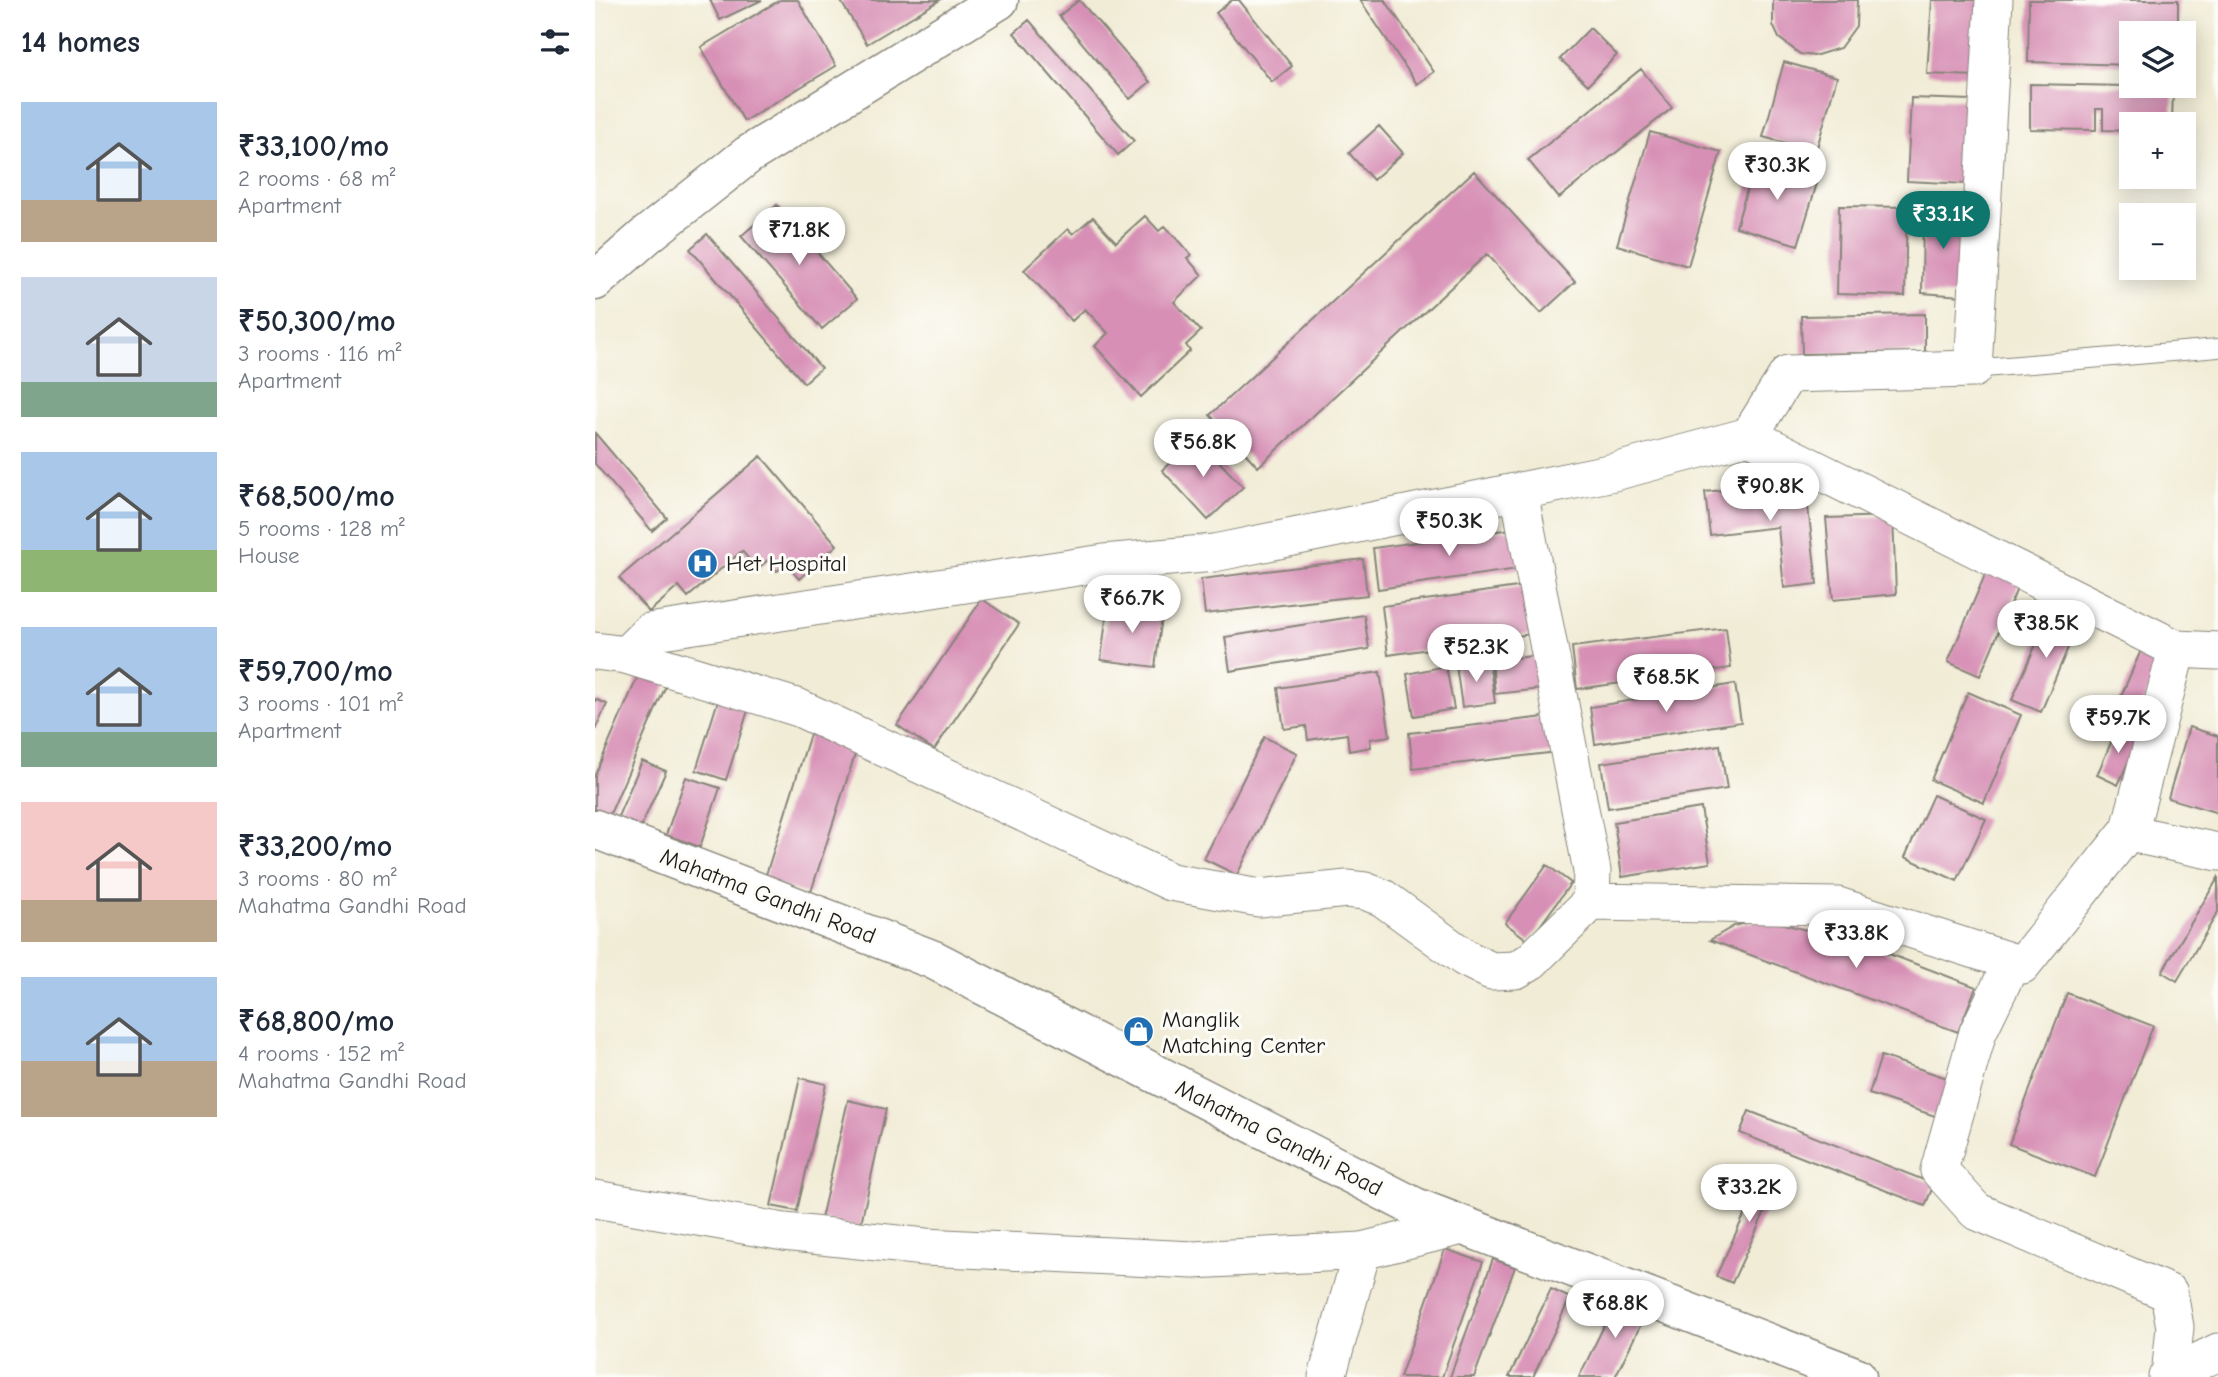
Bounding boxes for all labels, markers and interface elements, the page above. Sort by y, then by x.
map controls [2119,21,2196,280]
button: layers [2119,21,2196,98]
icon: filters [536,23,574,61]
text: 14 homes [21,25,140,60]
button: + [2119,112,2196,189]
text: ₹33,100/mo [238,129,389,164]
icon: home [77,130,161,214]
pin: ₹30.3K [1720,142,1834,202]
text: ₹30.3K [1744,151,1810,178]
text: 2 rooms · 68 m² [238,165,396,192]
pin: ₹33.1K [1886,191,2000,251]
text: Apartment [238,192,341,219]
text: ₹33.1K [1912,200,1974,227]
button: − [2119,203,2196,280]
pin: ₹71.8K [742,208,856,267]
text: ₹71.8K [768,216,830,243]
text: ₹50,300/mo [238,304,396,339]
icon: home [77,305,161,389]
text: 3 rooms · 116 m² [238,340,402,367]
text: Apartment [238,367,341,394]
pin: ₹56.8K [1146,420,1260,479]
text: ₹56.8K [1170,428,1236,455]
pin: ₹90.8K [1713,463,1827,523]
text: ₹90.8K [1736,472,1804,499]
text: ₹68,500/mo [238,479,395,514]
icon: home [77,480,161,564]
pin: ₹50.3K [1392,498,1506,558]
text: ₹50.3K [1416,507,1482,534]
text: 5 rooms · 128 m² [238,515,405,542]
text: House [238,542,300,569]
hospital icon: Het Hospital [686,546,720,580]
place label: Het Hospital [726,550,847,577]
pin: ₹66.7K [1075,576,1189,635]
text: ₹66.7K [1100,584,1164,611]
pin: ₹38.5K [1989,600,2103,660]
text: ₹38.5K [2013,609,2079,636]
pin: ₹52.3K [1419,624,1533,684]
text: ₹52.3K [1443,633,1509,660]
text: ₹59,700/mo [238,654,393,689]
pin: ₹68.5K [1609,654,1723,714]
icon: home [77,655,161,739]
text: ₹68.5K [1633,663,1699,690]
text: 3 rooms · 101 m² [238,690,403,717]
pin: ₹59.7K [2061,696,2175,755]
text: ₹59.7K [2086,704,2150,731]
text: Apartment [238,717,341,744]
text: ₹33,200/mo [238,829,392,864]
icon: home [77,830,161,914]
street label: Mahatma Gandhi Road [656,842,880,950]
text: 3 rooms · 80 m² [238,865,397,892]
text: Mahatma Gandhi Road [238,892,467,919]
pin: ₹33.8K [1799,911,1913,970]
text: ₹33.8K [1824,919,1888,946]
text: ₹68,800/mo [238,1004,394,1039]
icon: home [77,1005,161,1089]
place label: Manglik Matching Center [1162,1006,1326,1059]
shop icon: Manglik Matching Center [1122,1015,1156,1049]
text: 4 rooms · 152 m² [238,1040,404,1067]
text: Mahatma Gandhi Road [238,1067,467,1094]
street label: Mahatma Gandhi Road [1171,1074,1387,1202]
pin: ₹33.2K [1692,1164,1806,1224]
text: ₹33.2K [1717,1173,1781,1200]
pin: ₹68.8K [1558,1280,1672,1340]
text: ₹68.8K [1582,1289,1648,1316]

